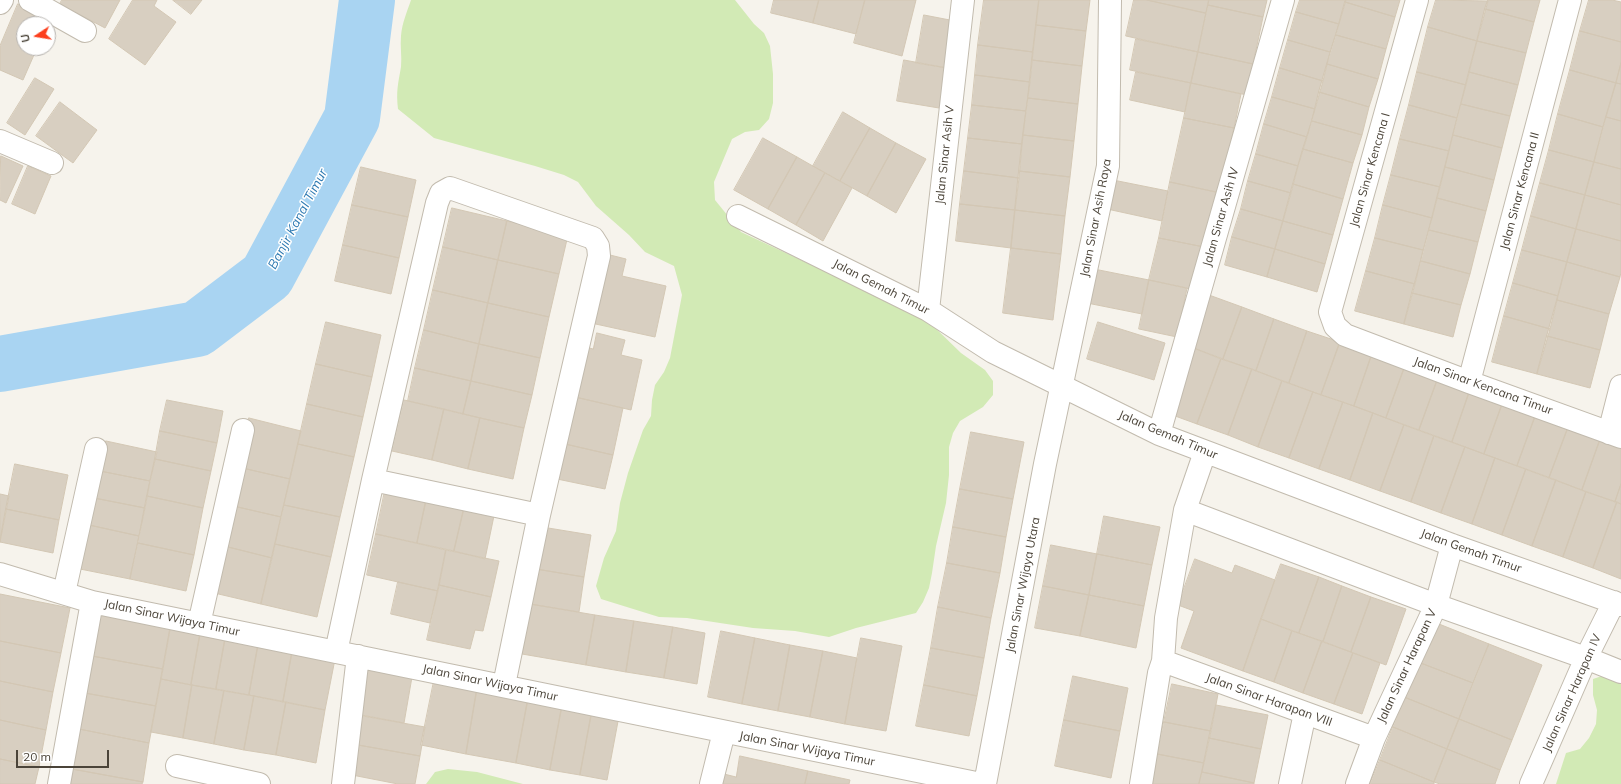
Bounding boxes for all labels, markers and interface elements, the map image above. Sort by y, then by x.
north arrow [16,16,56,56]
text: U [18,33,33,44]
street label: Jalan Sinar Asih V [933,105,957,205]
street label: Jalan Sinar Kencana I [1347,111,1393,229]
street label: Jalan Sinar Kencana II [1497,131,1543,251]
street label: Jalan Sinar Asih Raya [1077,158,1115,278]
water label: Banjir Kanal Timur [265,166,331,272]
street label: Jalan Sinar Asih IV [1200,166,1242,268]
street label: Jalan Gemah Timur [830,256,932,318]
street label: Jalan Sinar Kencana Timur [1412,354,1554,418]
street label: Jalan Gemah Timur [1116,408,1220,462]
street label: Jalan Sinar Wijaya Utara [1003,516,1043,654]
street label: Jalan Gemah Timur [1419,526,1523,576]
street label: Jalan Sinar Wijaya Timur [103,597,241,639]
street label: Jalan Sinar Harapan V [1374,607,1440,725]
street label: Jalan Sinar Harapan IV [1540,632,1604,754]
street label: Jalan Sinar Wijaya Timur [421,662,559,704]
street label: Jalan Sinar Harapan VIII [1204,670,1334,730]
street label: Jalan Sinar Wijaya Timur [738,729,876,769]
scale bar [18,742,111,768]
text: 20 m [23,749,51,764]

